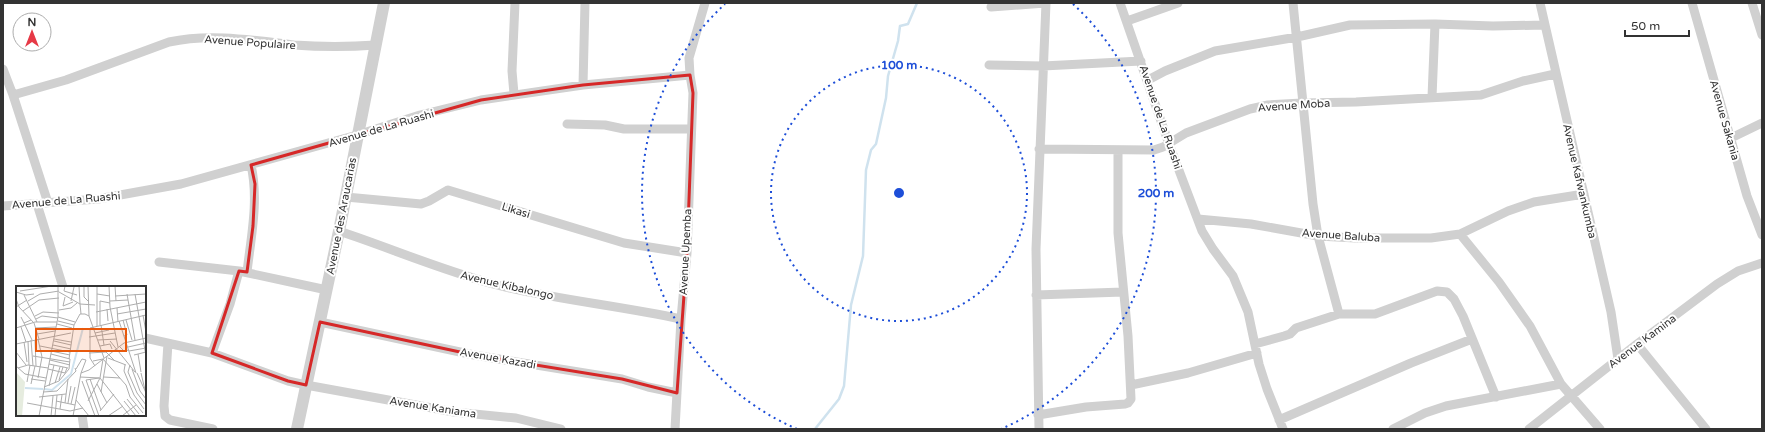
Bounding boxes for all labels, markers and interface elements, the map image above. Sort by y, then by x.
north arrow [12,12,52,52]
scale bar [1625,12,1689,38]
text: N [28,16,36,29]
text: 50 m [1631,19,1660,33]
street label: Avenue Populaire [204,33,296,52]
text: 100 m [881,58,917,72]
street label: Avenue de La Ruashi [1137,63,1184,171]
street label: Avenue Sakania [1707,79,1742,162]
street label: Avenue Moba [1257,96,1331,115]
street label: Avenue de La Ruashi [327,107,435,150]
street label: Avenue Kafwankumba [1560,123,1599,240]
street label: Avenue des Araucarias [324,156,359,276]
centre of rings [892,186,906,200]
text: 200 m [1138,186,1174,200]
street label: Avenue de La Ruashi [11,189,121,212]
street label: Likasi [500,200,532,221]
street label: Avenue Upemba [677,208,694,296]
street label: Avenue Baluba [1301,226,1381,245]
street label: Avenue Kibalongo [459,268,555,303]
inset map [16,286,146,416]
street label: Avenue Kamina [1606,312,1679,371]
street label: Avenue Kazadi [459,345,537,372]
street label: Avenue Kaniama [389,394,477,421]

